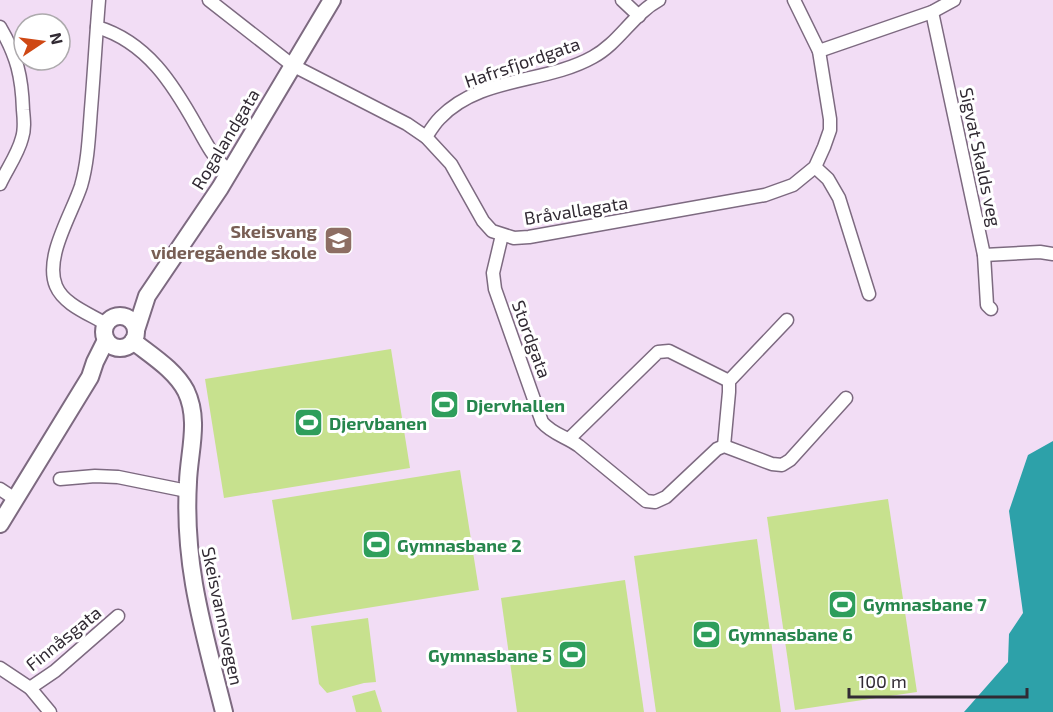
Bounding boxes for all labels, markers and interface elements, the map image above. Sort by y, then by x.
north arrow [12,12,72,72]
text: N [47,31,68,46]
street label: Hafrsfjordgata [461,32,583,92]
street label: Rogalandgata [186,85,264,193]
street label: Sigvat Skalds veg [956,86,1006,228]
street label: Bråvallagata [523,191,629,229]
place label: Skeisvang videregående skole [151,220,318,263]
school or university icon: Skeisvang videregående skole [322,225,354,257]
street label: Stordgata [508,297,556,381]
sports icon: Djervhallen [429,389,461,421]
place label: Djervhallen [466,394,565,416]
sports icon: Djervbanen [292,407,324,439]
place label: Djervbanen [329,412,427,434]
sports icon: Gymnasbane 2 [360,529,392,561]
place label: Gymnasbane 2 [397,534,522,556]
street label: Skeisvannsvegen [198,545,248,687]
sports icon: Gymnasbane 7 [826,588,858,620]
place label: Gymnasbane 7 [863,593,987,615]
street label: Finnåsgata [21,601,105,675]
sports icon: Gymnasbane 6 [691,618,723,650]
place label: Gymnasbane 6 [728,623,853,645]
sports icon: Gymnasbane 5 [557,639,589,671]
place label: Gymnasbane 5 [428,644,552,666]
scale bar [849,661,1028,699]
text: 100 m [858,670,907,692]

